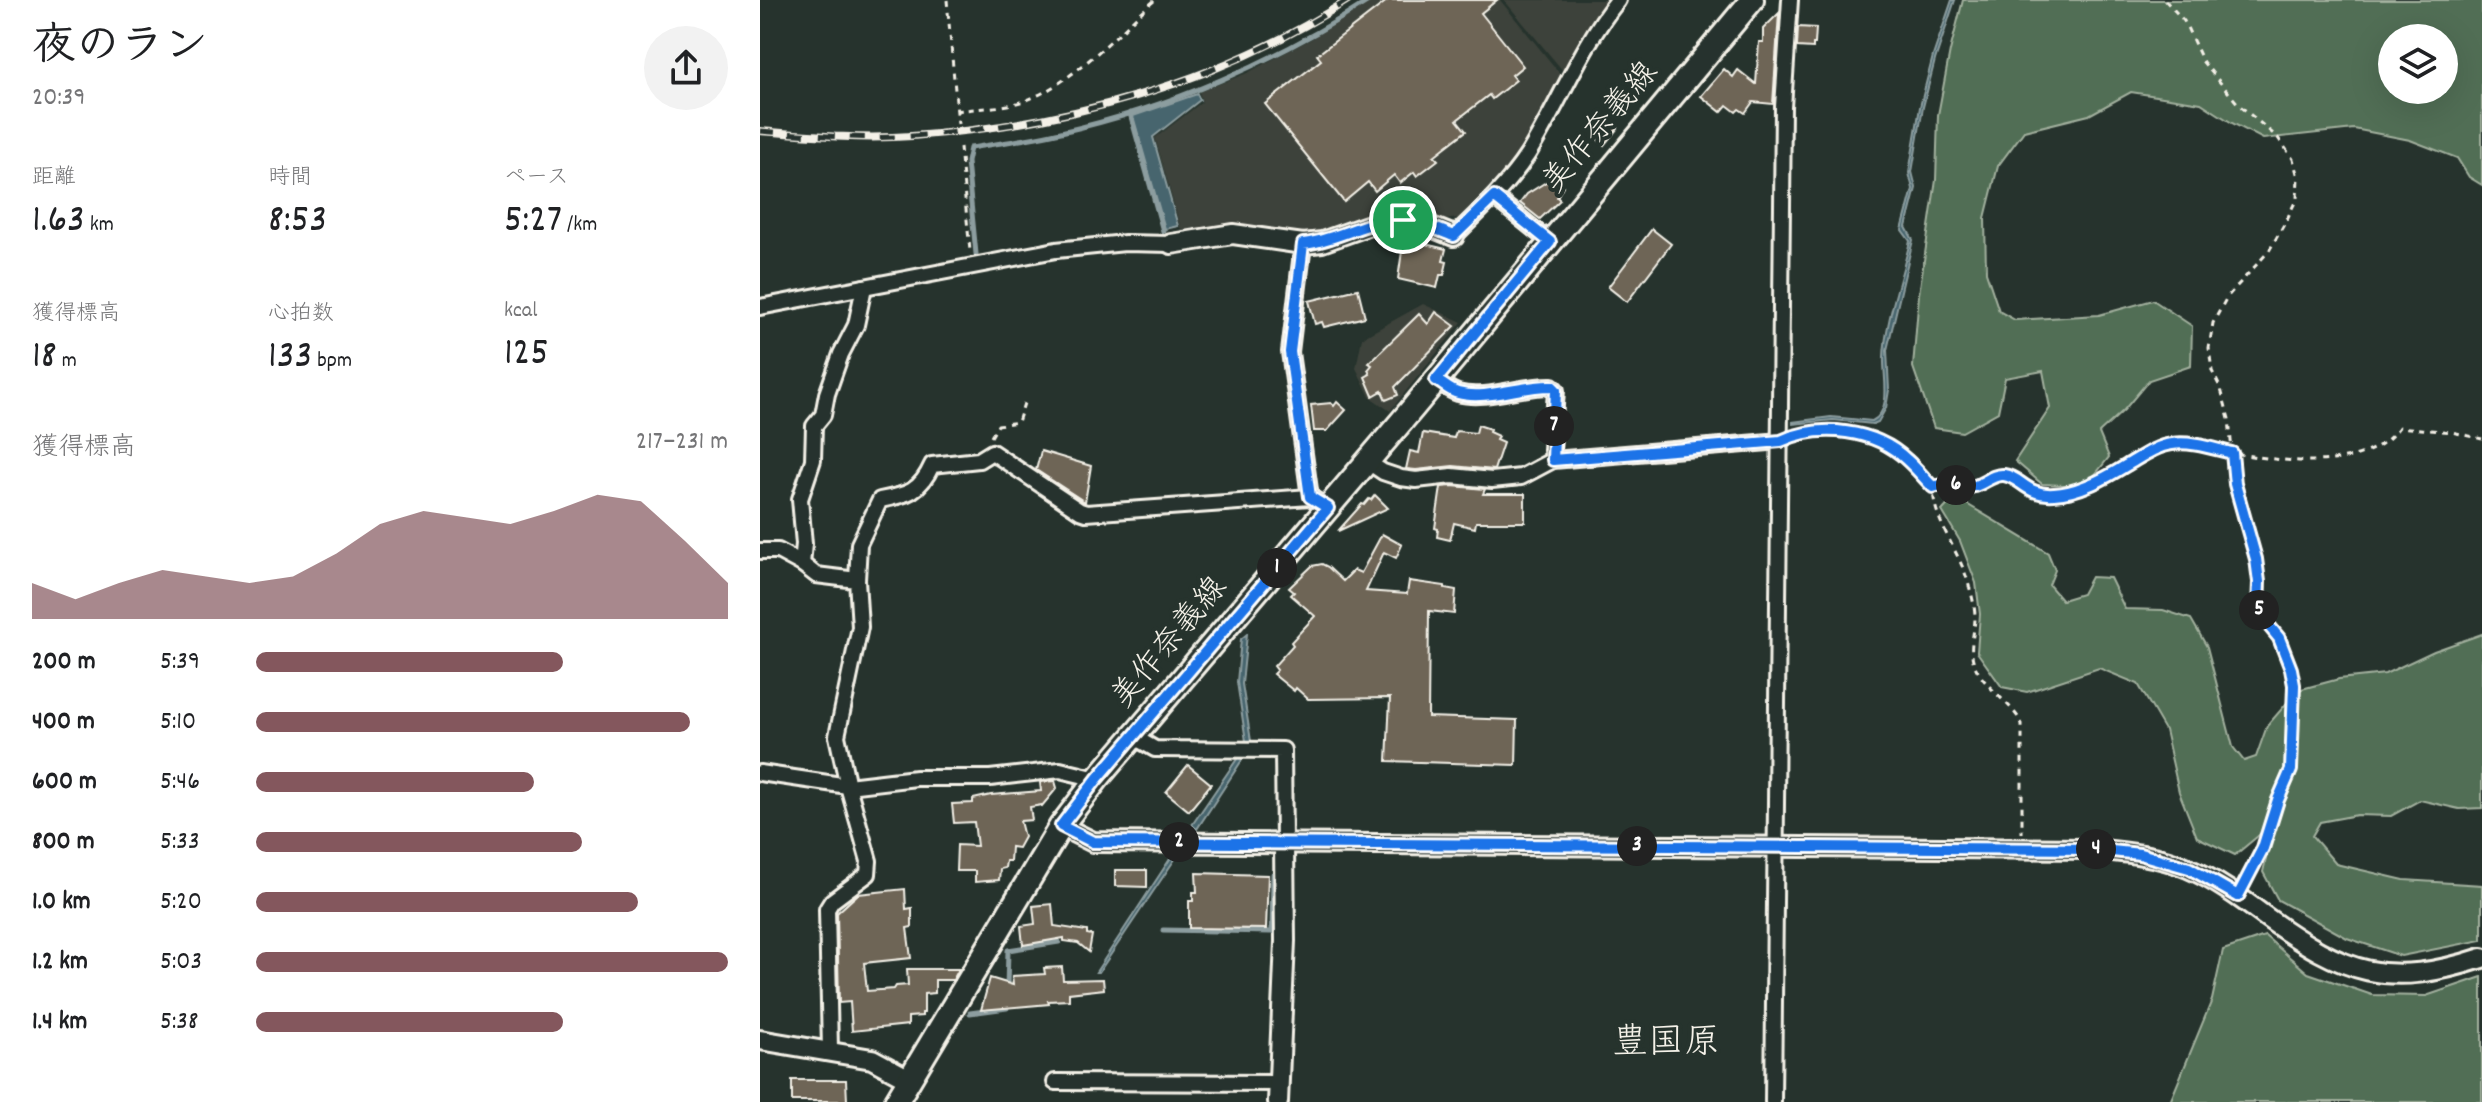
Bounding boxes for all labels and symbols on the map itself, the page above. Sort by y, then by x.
street label: 美作奈義線 [1533,53,1671,205]
pin [1369,186,1437,254]
pin: 7 [1534,406,1574,446]
pin: 6 [1936,465,1976,505]
pin: 1 [1257,548,1297,588]
street label: 美作奈義線 [1102,568,1240,720]
pin: 5 [2239,590,2279,630]
pin: 2 [1159,822,1199,862]
pin: 3 [1617,826,1657,866]
pin: 4 [2076,829,2116,869]
district label: 豊国原 [1612,1019,1720,1071]

